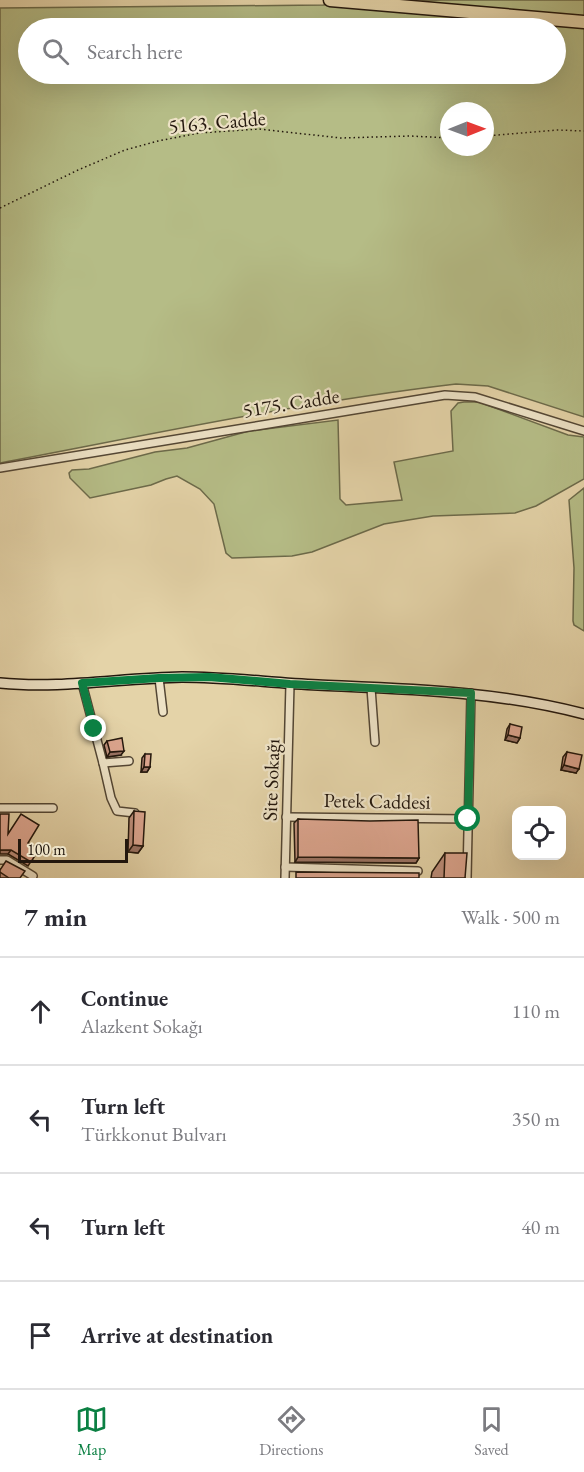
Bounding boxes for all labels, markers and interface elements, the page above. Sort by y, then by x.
search box [18,18,566,84]
icon: search [39,35,72,68]
text: Search here [87,37,182,66]
north arrow [440,102,494,156]
street label: 5163. Cadde [167,105,267,139]
street label: 5175. Cadde [241,383,341,423]
route end [80,715,106,741]
street label: Site Sokağı [257,738,285,821]
street label: Petek Caddesi [323,787,431,815]
route start [454,805,480,831]
map controls [512,806,566,860]
button: locate [512,806,566,860]
scale bar [18,836,128,864]
text: 100 m [27,839,66,860]
text: 7 min [24,900,87,934]
text: Walk · 500 m [461,904,560,930]
text: Continue [81,984,168,1013]
icon: ahead [24,995,57,1028]
text: 110 m [512,998,560,1024]
text: Alazkent Sokağı [81,1013,203,1039]
text: Turn left [81,1092,165,1121]
icon: left [24,1103,57,1136]
text: 350 m [512,1106,560,1132]
text: Türkkonut Bulvarı [81,1121,227,1147]
icon: left [24,1211,57,1244]
text: Turn left [81,1213,165,1242]
text: 40 m [521,1214,560,1240]
icon: arrive [24,1319,57,1352]
text: Arrive at destination [81,1321,273,1350]
tab: Map [75,1403,108,1460]
tab: Directions [259,1403,324,1460]
tab: Saved [474,1403,509,1460]

